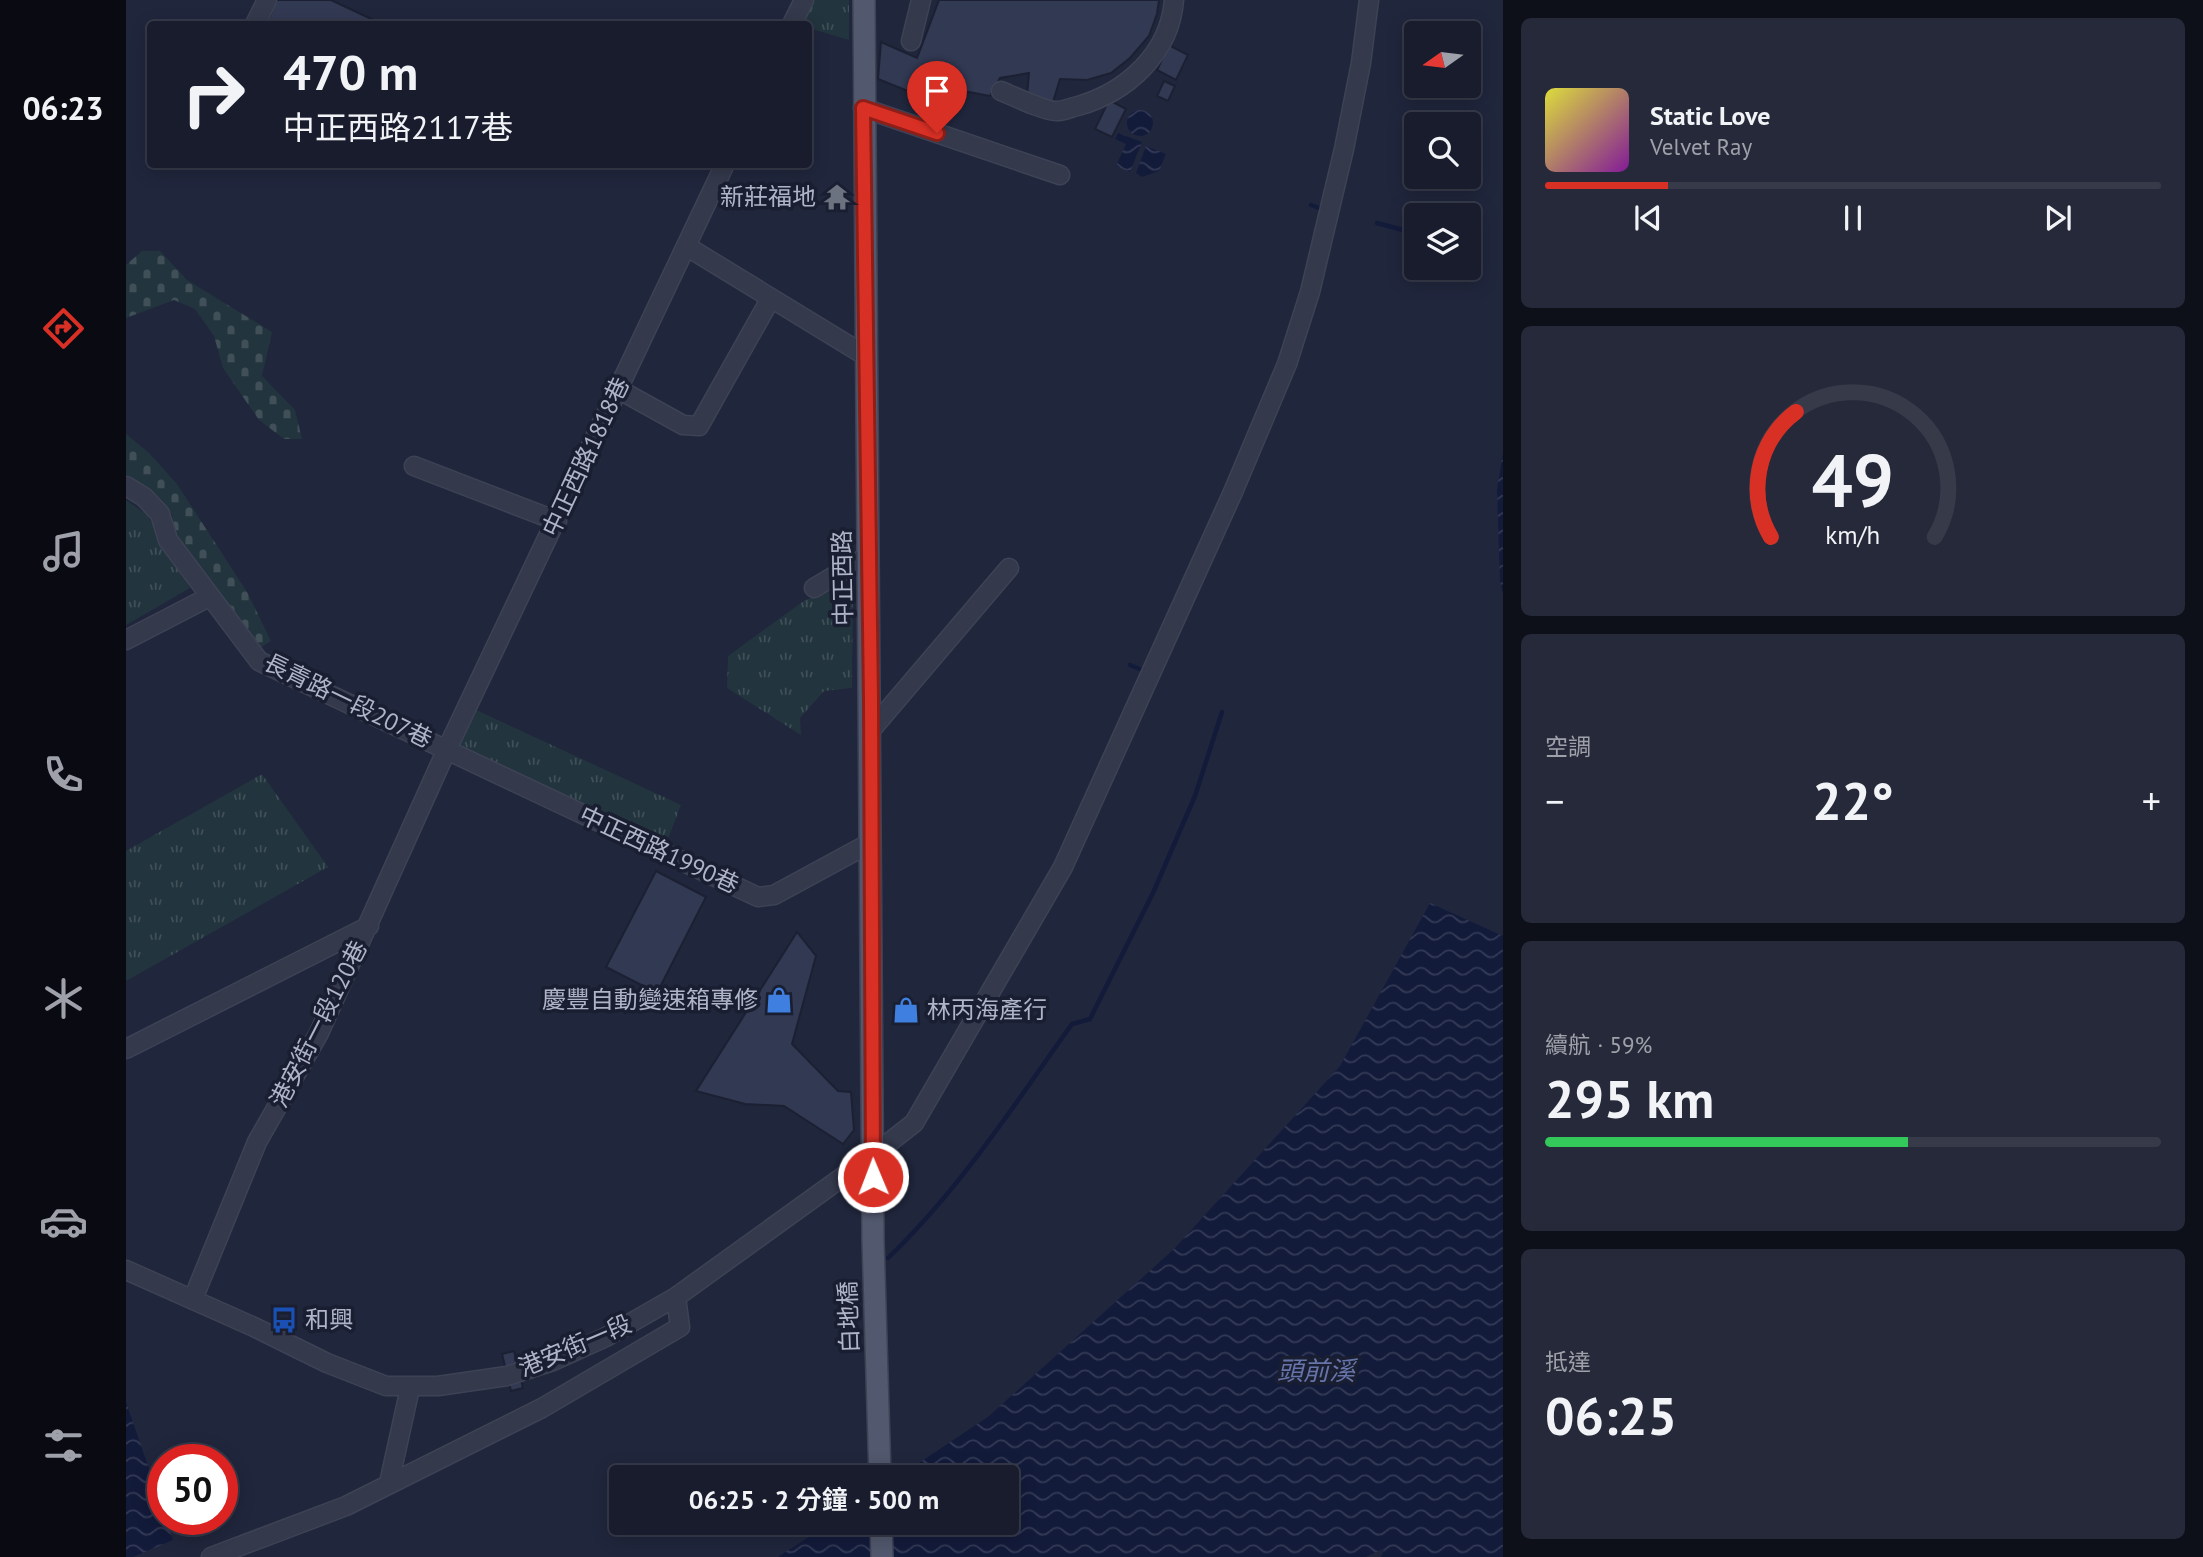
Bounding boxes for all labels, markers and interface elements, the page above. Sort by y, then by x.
north arrow [1404,21,1480,98]
map controls [1404,21,1481,280]
text: 470 m [283,40,418,104]
icon: right [168,49,259,140]
pin [907,61,967,133]
icon: arrive [918,72,956,110]
text: 06:23 [22,87,104,129]
text: Static Love [1650,99,1771,132]
text: 中正西路2117巷 [283,106,513,148]
button: search [1404,112,1481,189]
text: Velvet Ray [1650,132,1752,161]
place label: 新莊福地 [720,181,816,212]
temple icon: 新莊福地 [822,182,852,212]
icon: previous [1629,199,1667,237]
icon: pause [1834,199,1872,237]
icon: next [2039,199,2077,237]
button: layers [1404,203,1481,280]
icon: directions [39,304,88,353]
street label: 中正西路1818巷 [535,372,636,541]
text: 49 [1812,433,1894,527]
text: km/h [1826,518,1880,550]
icon: music [39,527,88,576]
street label: 中正西路 [826,530,859,626]
street label: 長青路一段207巷 [259,646,437,755]
text: 空調 [1545,732,1591,761]
icon: phone [39,750,88,799]
text: 22° [1812,767,1894,834]
text: − [1545,776,1564,825]
text: + [2142,776,2161,825]
street label: 中正西路1990巷 [575,799,744,900]
street label: 港安街一段120巷 [263,935,374,1112]
icon: climate [39,974,88,1023]
place label: 慶豐自動變速箱專修 [542,984,758,1015]
shop icon: 慶豐自動變速箱專修 [764,985,794,1015]
place label: 林丙海產行 [927,994,1047,1025]
shop icon: 林丙海產行 [891,995,921,1025]
text: 續航 · 59% [1545,1030,1652,1059]
text: 295 km [1545,1065,1714,1132]
position arrow [836,1140,910,1214]
icon: car [39,1197,88,1246]
street label: 白地橋 [832,1280,865,1354]
place label: 和興 [305,1304,353,1335]
bus stop icon: 和興 [269,1305,299,1335]
street label: 港安街一段 [514,1308,636,1383]
text: 抵達 [1545,1347,1591,1376]
water label: 頭前溪 [1277,1354,1359,1387]
text: 06:25 [1545,1382,1677,1449]
icon: filters [39,1421,88,1470]
speed limit sign: 50 [147,1444,238,1535]
text: 06:25 · 2 分鐘 · 500 m [689,1483,939,1516]

